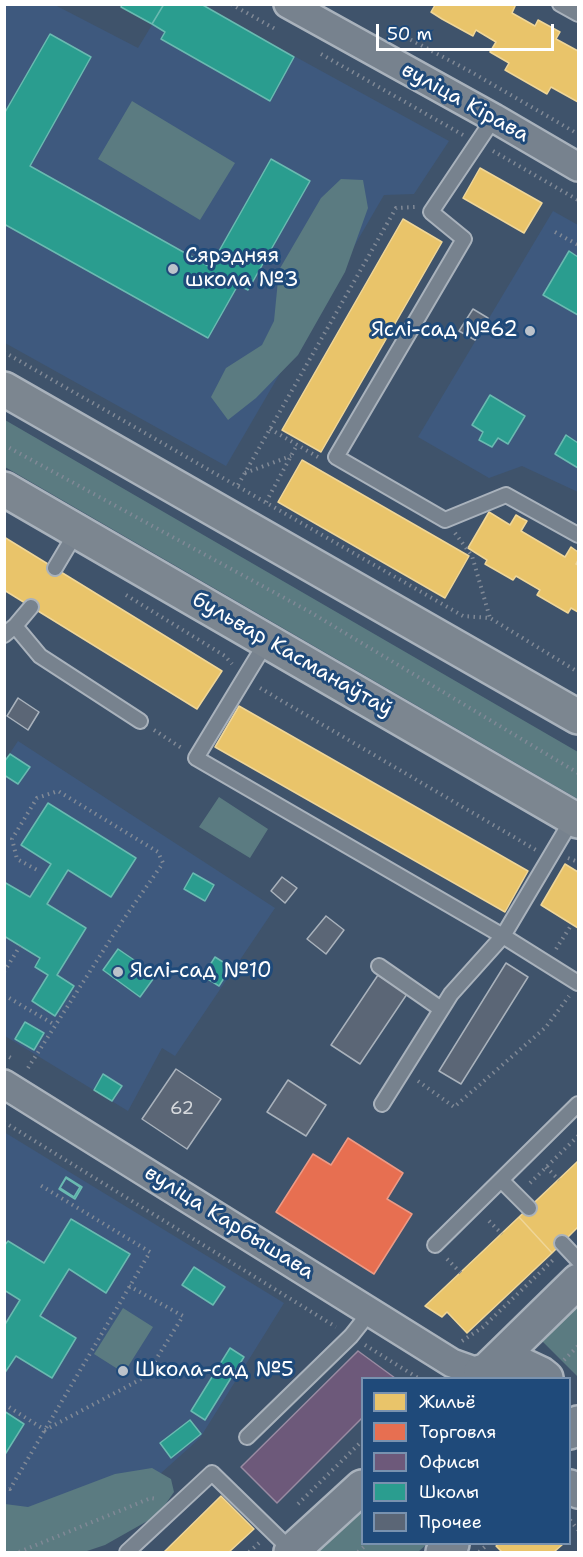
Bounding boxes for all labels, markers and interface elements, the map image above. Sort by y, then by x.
scale bar [379,12,558,50]
text: 50 m [387,22,432,46]
street label: вуліца Кірава [397,58,533,148]
place label: Сярэдняя школа №3 [185,244,299,294]
marker: Сярэдняя школа №3 [166,262,180,276]
place label: Яслі-сад №62 [371,318,518,344]
marker: Яслі-сад №62 [523,324,537,338]
street label: бульвар Касманаўтаў [187,587,397,723]
place label: Яслі-сад №10 [130,959,272,985]
marker: Яслі-сад №10 [111,965,125,979]
house number: 62 [170,1098,194,1120]
street label: вуліца Карбышава [139,1161,319,1285]
place label: Школа-сад №5 [135,1358,294,1384]
marker: Школа-сад №5 [116,1364,130,1378]
legend [361,1377,571,1545]
text: Жильё [419,1390,476,1414]
text: Торговля [419,1420,497,1444]
text: Офисы [419,1450,480,1474]
text: Школы [419,1480,479,1504]
text: Прочее [419,1510,482,1534]

